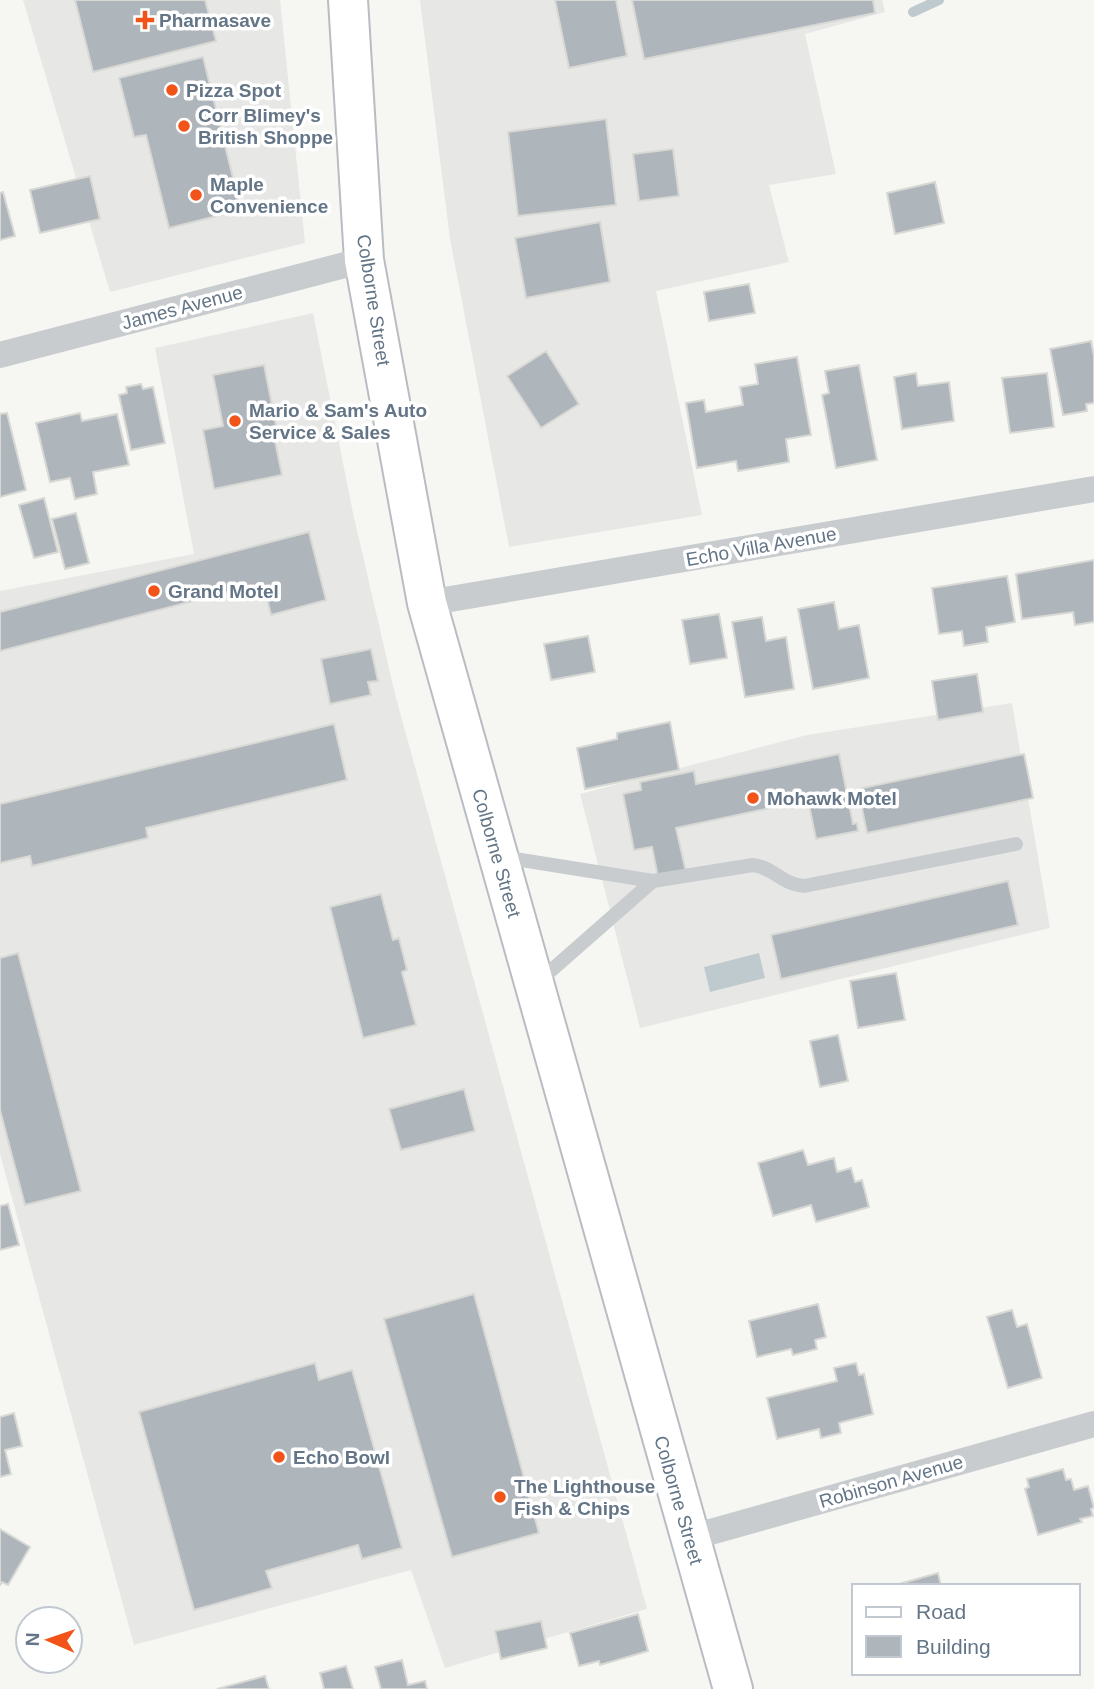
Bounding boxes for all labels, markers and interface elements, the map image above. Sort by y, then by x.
place label: Pharmasave [159,10,271,31]
marker: Pharmasave [137,12,153,28]
place label: Pizza Spot [186,80,282,101]
marker: Pizza Spot [164,82,180,98]
place label: Corr Blimey's British Shoppe [198,105,333,148]
marker: Corr Blimey's British Shoppe [176,118,192,134]
place label: Maple Convenience [210,174,328,217]
marker: Maple Convenience [188,187,204,203]
street label: Colborne Street [353,233,394,368]
street label: James Avenue [119,281,245,334]
place label: Mario & Sam's Auto Service & Sales [249,400,427,443]
marker: Mario & Sam's Auto Service & Sales [227,413,243,429]
street label: Echo Villa Avenue [684,523,838,570]
place label: Grand Motel [168,581,279,602]
marker: Grand Motel [146,583,162,599]
street label: Colborne Street [468,786,525,921]
place label: Mohawk Motel [767,788,897,809]
marker: Mohawk Motel [745,790,761,806]
street label: Colborne Street [650,1433,707,1568]
place label: Echo Bowl [293,1447,390,1468]
marker: Echo Bowl [271,1449,287,1465]
street label: Robinson Avenue [817,1451,965,1512]
place label: The Lighthouse Fish & Chips [514,1476,655,1519]
marker: The Lighthouse Fish & Chips [492,1489,508,1505]
legend [852,1584,1080,1675]
text: Road [916,1600,966,1623]
north arrow [14,1605,84,1675]
text: N [22,1632,43,1647]
text: Building [916,1635,991,1658]

